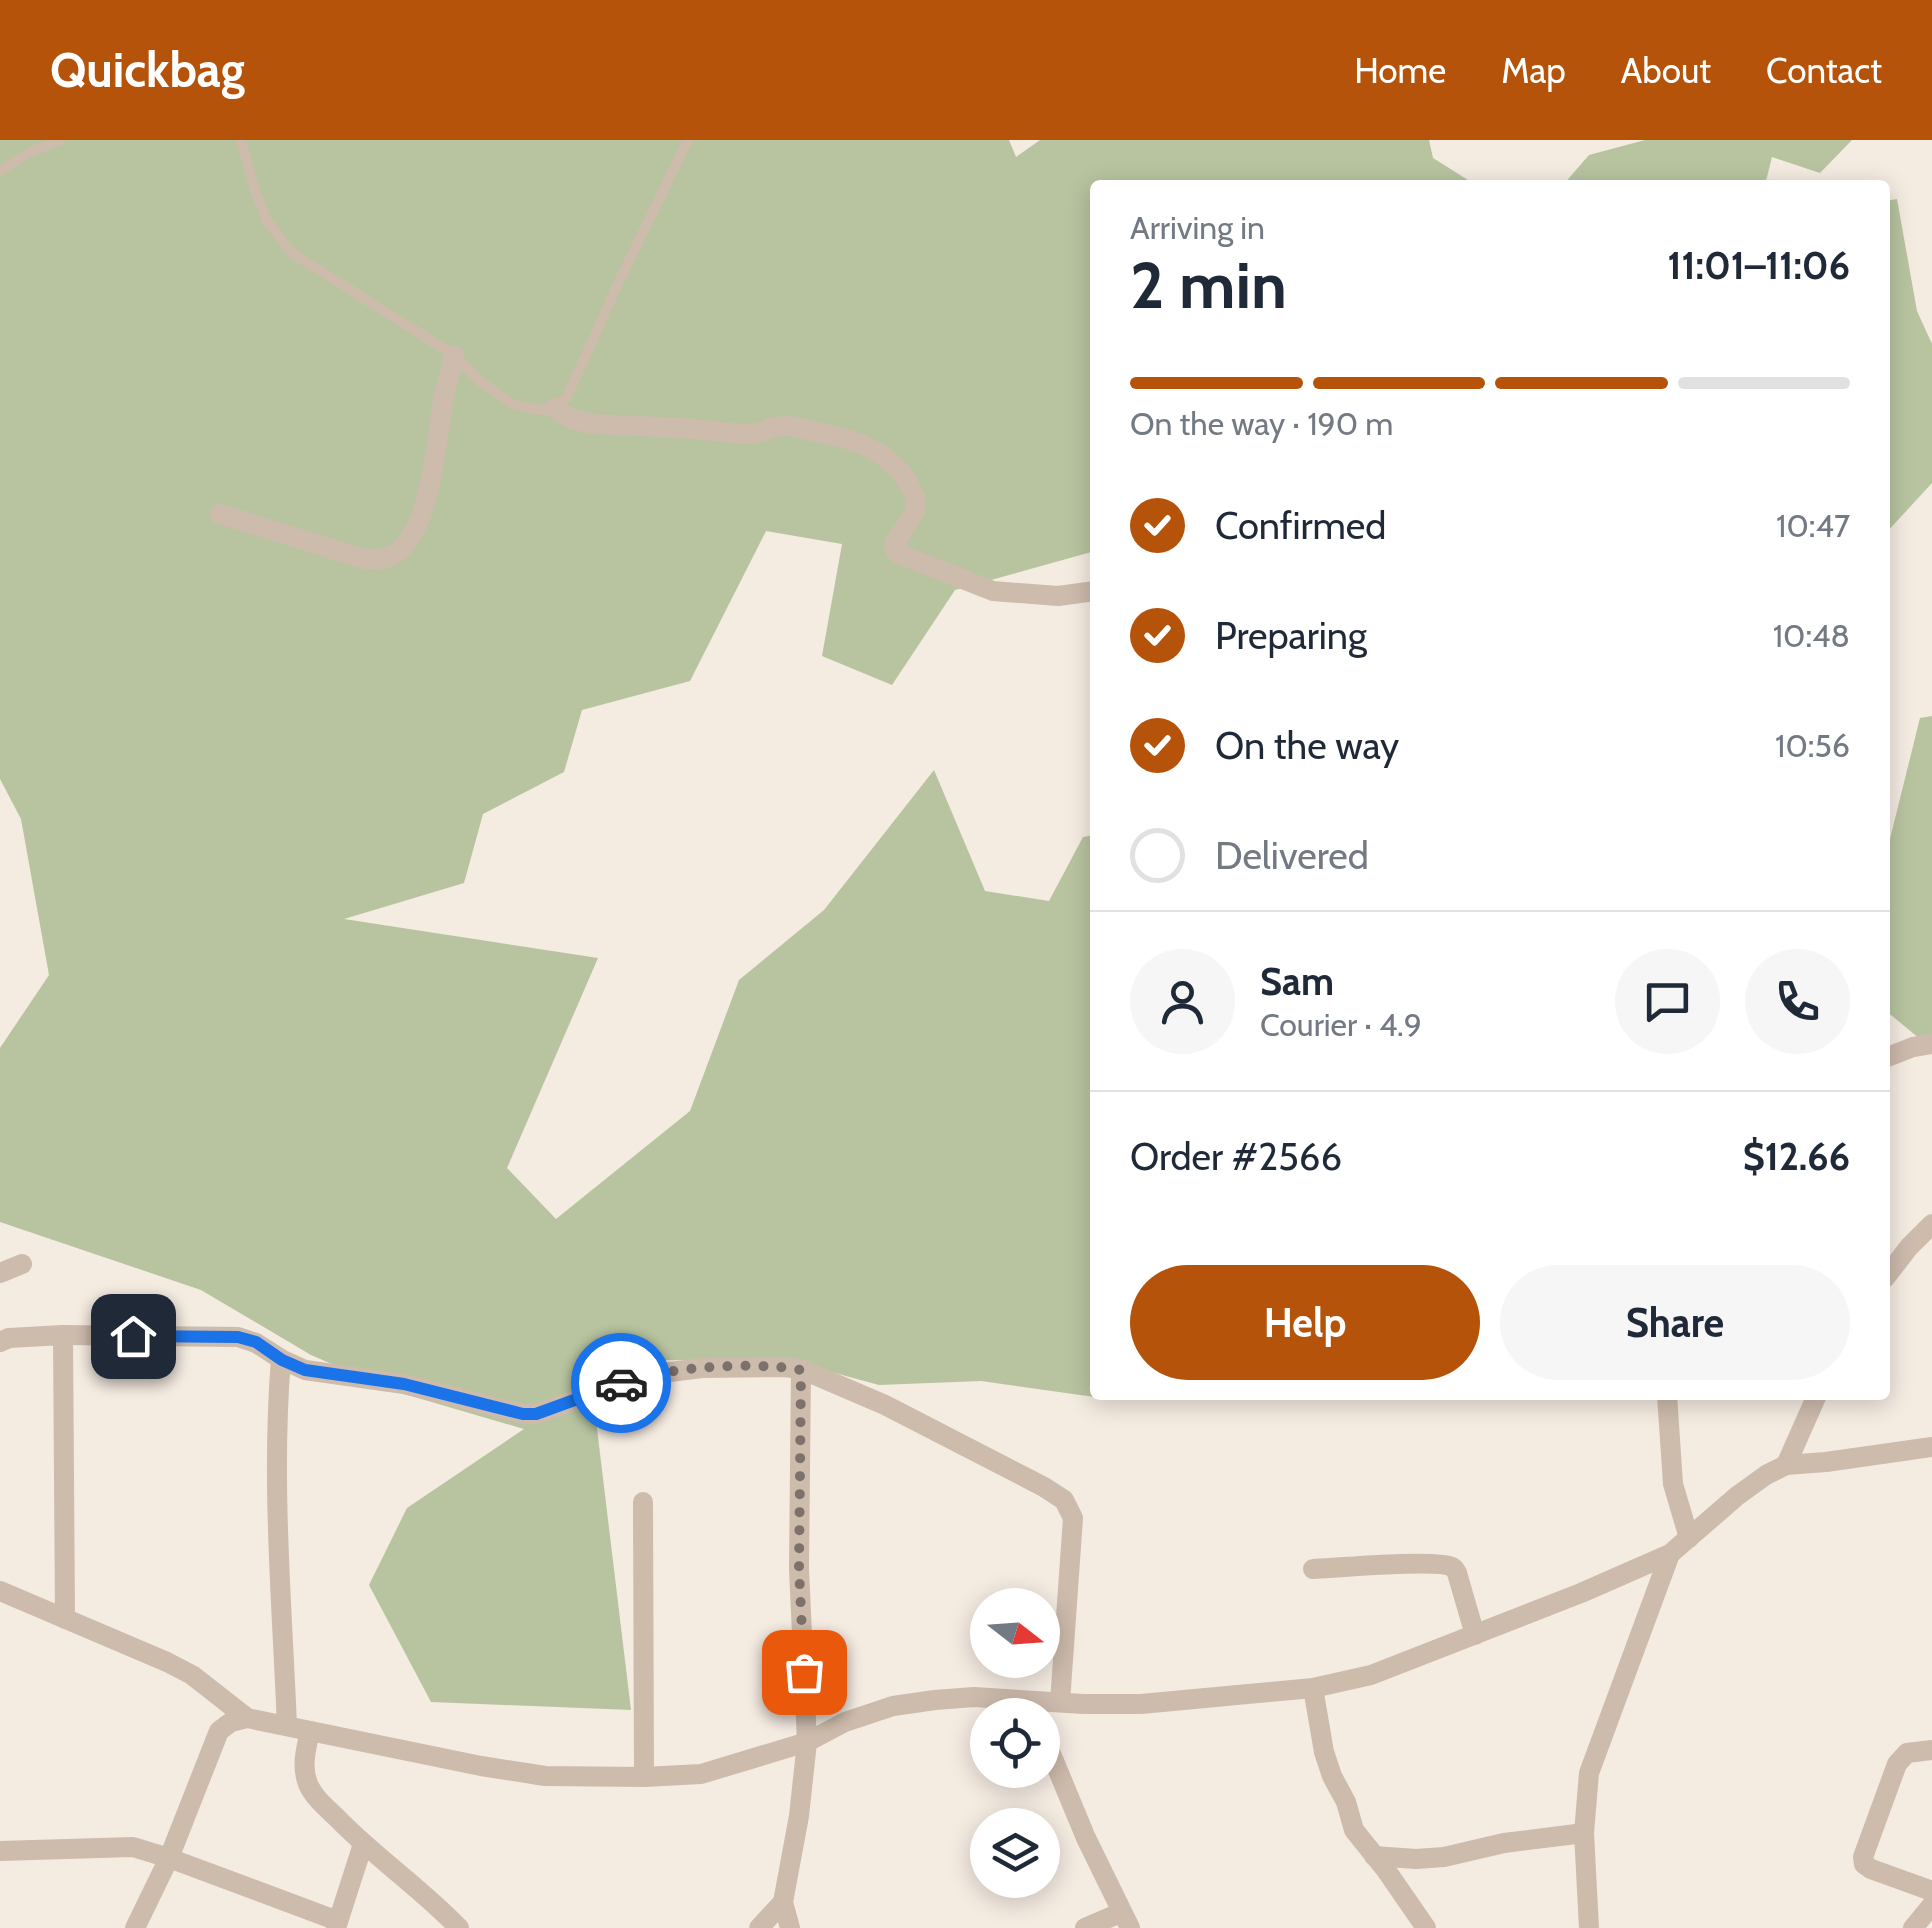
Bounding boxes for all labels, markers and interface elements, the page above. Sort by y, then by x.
text: Quickbag [50,41,245,99]
text: Home [1354,49,1446,92]
text: Map [1501,49,1566,92]
text: About [1621,49,1711,92]
text: Contact [1766,49,1882,92]
text: Arriving in [1130,208,1265,247]
text: 11:01–11:06 [1667,242,1850,289]
text: 2 min [1130,245,1287,324]
text: On the way · 190 m [1130,404,1393,443]
icon: check [1130,498,1185,553]
text: Confirmed [1215,502,1386,549]
text: 10:47 [1776,506,1850,545]
icon: check [1130,608,1185,663]
text: Preparing [1215,612,1367,659]
text: 10:48 [1773,616,1850,655]
icon: check [1130,718,1185,773]
text: On the way [1215,722,1399,769]
text: 10:56 [1775,726,1850,765]
text: Delivered [1215,832,1369,879]
button: person [1130,949,1235,1054]
button: chat [1615,949,1720,1054]
button: phone [1745,949,1850,1054]
text: Sam [1260,958,1334,1005]
text: Courier · 4.9 [1260,1005,1422,1044]
text: Order #2566 [1130,1133,1342,1180]
text: $12.66 [1743,1133,1850,1180]
button: Help [1130,1265,1480,1380]
button: Share [1500,1265,1850,1380]
pin [91,1294,176,1379]
icon: home [106,1309,161,1364]
courier [571,1333,671,1433]
icon: car [594,1356,649,1411]
north arrow [970,1588,1060,1678]
map controls [970,1588,1060,1898]
pin [762,1630,847,1715]
icon: bag [777,1645,832,1700]
button: locate [970,1698,1060,1788]
button: layers [970,1808,1060,1898]

